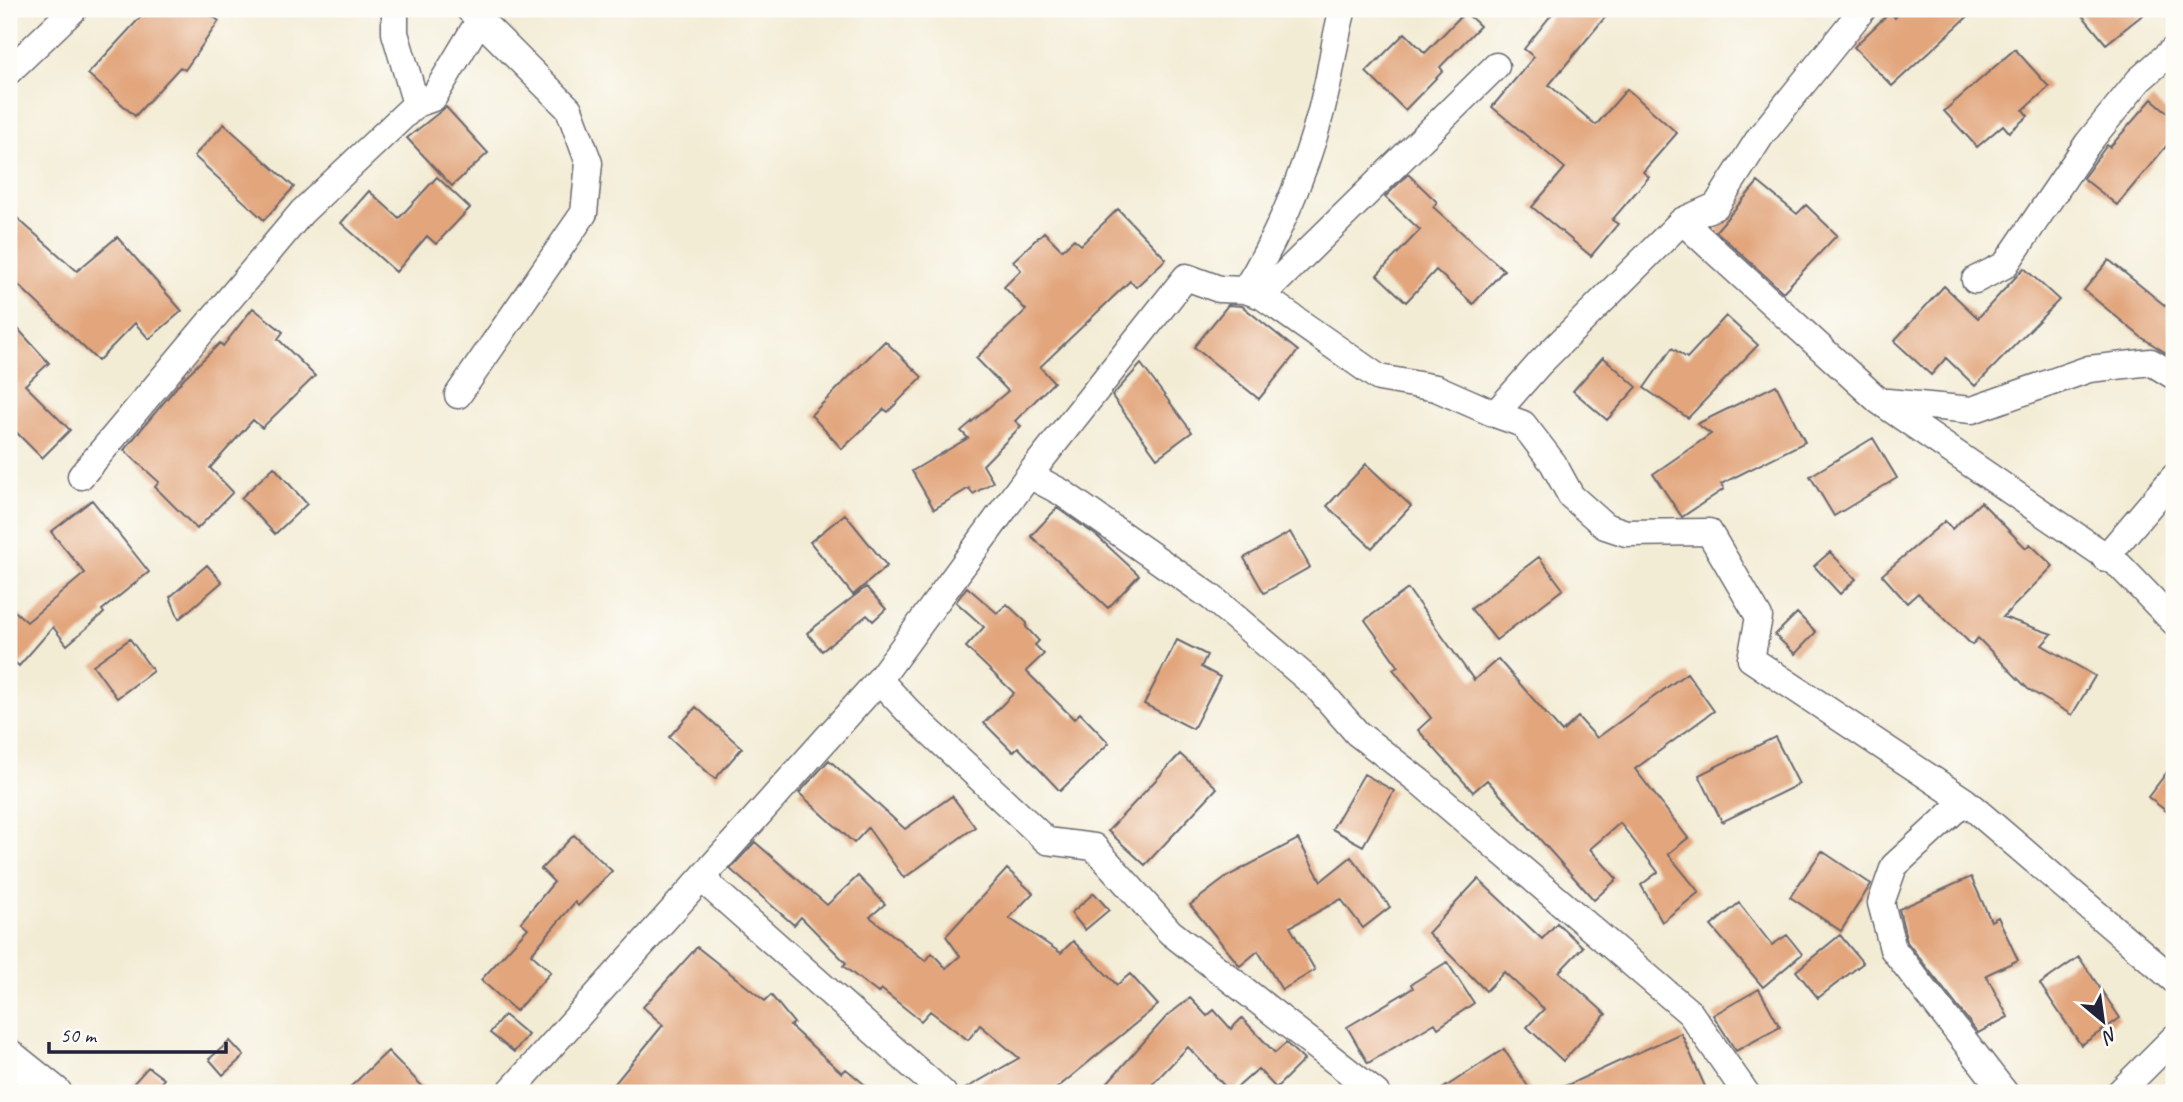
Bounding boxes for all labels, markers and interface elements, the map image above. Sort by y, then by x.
north arrow [2068,986,2138,1056]
scale bar [49,1011,226,1055]
text: 50 m [60,1022,98,1048]
text: N [2097,1022,2122,1050]

